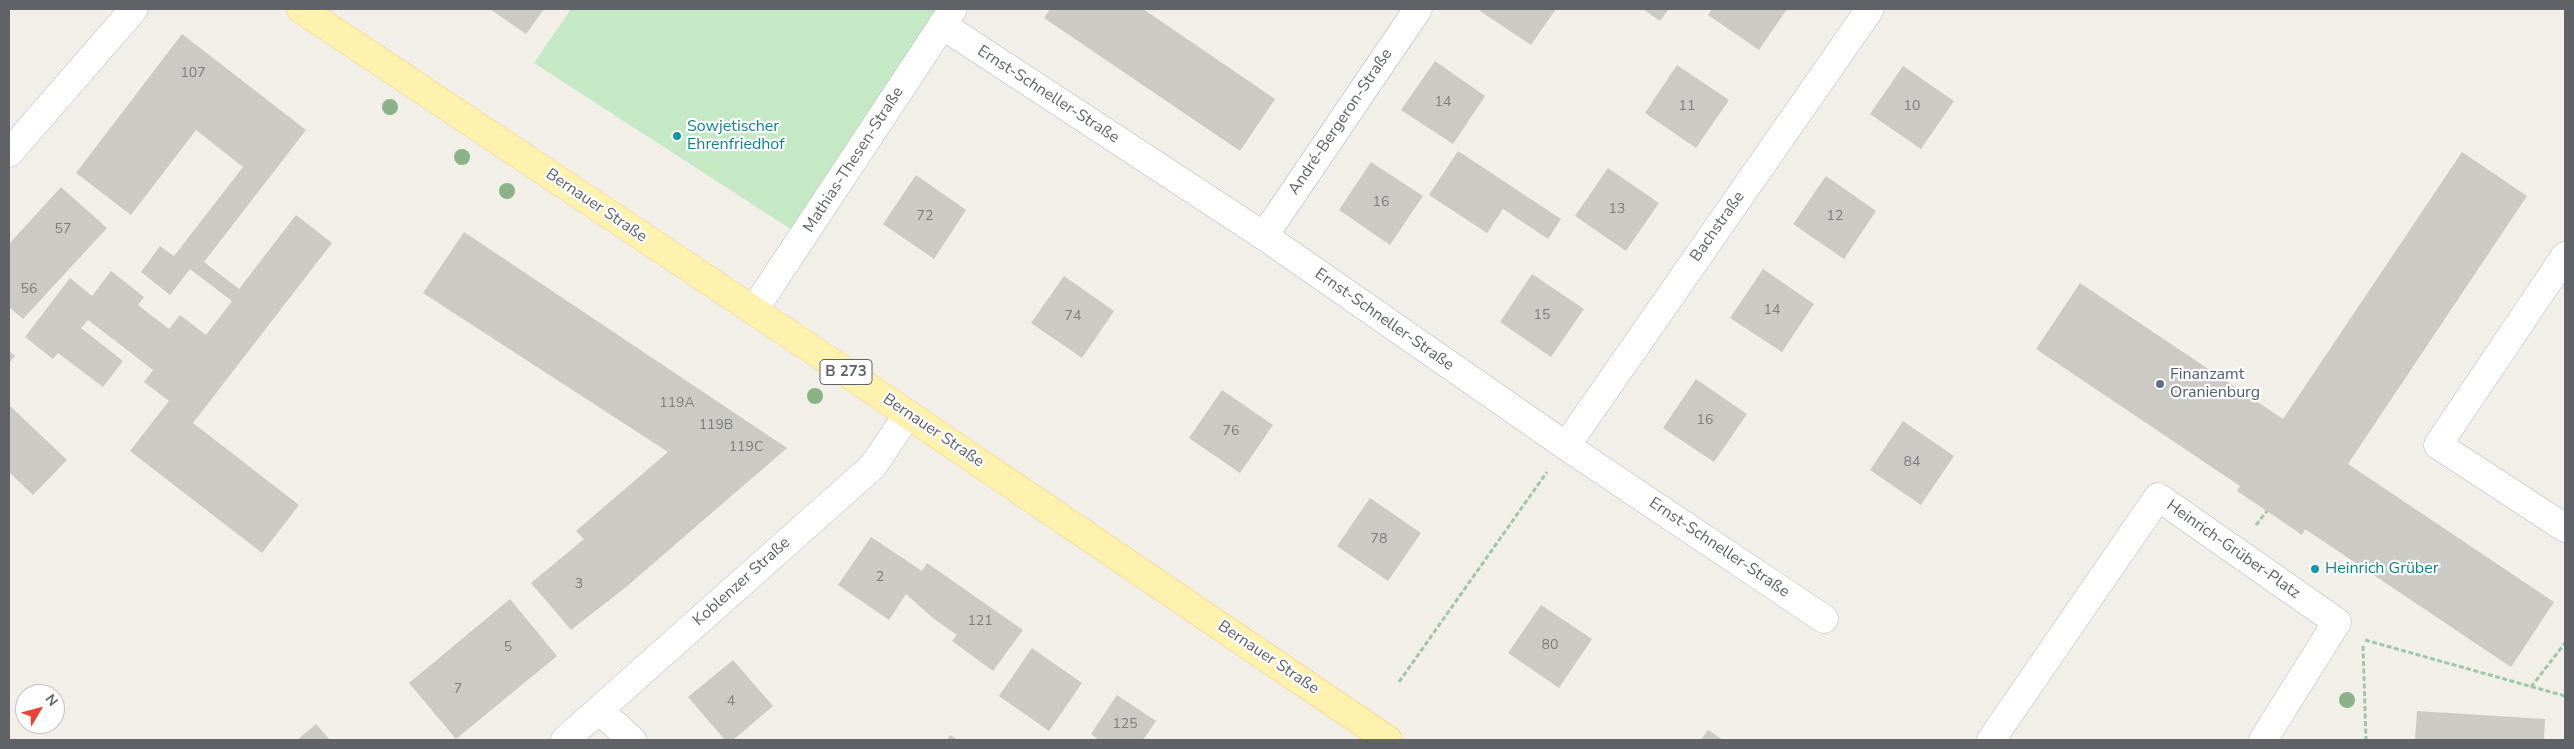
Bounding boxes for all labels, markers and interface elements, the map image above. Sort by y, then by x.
street label: Ernst-Schneller-Straße [973,42,1123,148]
street label: André-Bergeron-Straße [1285,45,1397,199]
house number: 107 [180,66,206,82]
street label: Mathias-Thesen-Straße [800,84,908,236]
house number: 14 [1435,95,1451,111]
house number: 11 [1679,99,1695,115]
house number: 10 [1904,99,1920,115]
place label: Sowjetischer Ehrenfriedhof [687,117,784,155]
marker: Sowjetischer Ehrenfriedhof [671,130,683,142]
street label: Bernauer Straße [542,165,650,247]
street label: Bachstraße [1687,188,1749,266]
house number: 16 [1373,195,1389,211]
house number: 13 [1609,202,1625,218]
house number: 72 [917,209,933,225]
house number: 12 [1827,209,1843,225]
house number: 57 [55,222,71,238]
street label: Ernst-Schneller-Straße [1311,265,1457,375]
house number: 56 [21,282,37,298]
house number: 14 [1764,303,1780,319]
house number: 15 [1534,308,1550,324]
house number: 74 [1065,309,1081,325]
road number: B 273 [820,360,872,384]
place label: Finanzamt Oranienburg [2170,365,2260,403]
marker: Finanzamt Oranienburg [2154,378,2166,390]
street label: Bernauer Straße [879,390,987,472]
house number: 119A [659,396,695,412]
house number: 16 [1697,413,1713,429]
house number: 119B [699,418,733,434]
house number: 76 [1223,424,1239,440]
house number: 119C [729,440,763,456]
house number: 84 [1904,455,1920,471]
street label: Ernst-Schneller-Straße [1645,494,1793,602]
street label: Heinrich-Grüber-Platz [2162,497,2304,603]
house number: 78 [1371,532,1387,548]
street label: Koblenzer Straße [690,533,794,631]
place label: Heinrich Grüber [2325,559,2438,579]
marker: Heinrich Grüber [2309,563,2321,575]
house number: 2 [876,570,884,586]
house number: 3 [575,577,583,593]
house number: 121 [967,614,993,630]
street label: Bernauer Straße [1214,617,1322,699]
house number: 80 [1542,638,1558,654]
house number: 5 [504,640,512,656]
house number: 7 [454,682,462,698]
north arrow [15,684,65,734]
text: N [41,690,62,710]
house number: 4 [727,694,735,710]
house number: 125 [1112,717,1138,733]

